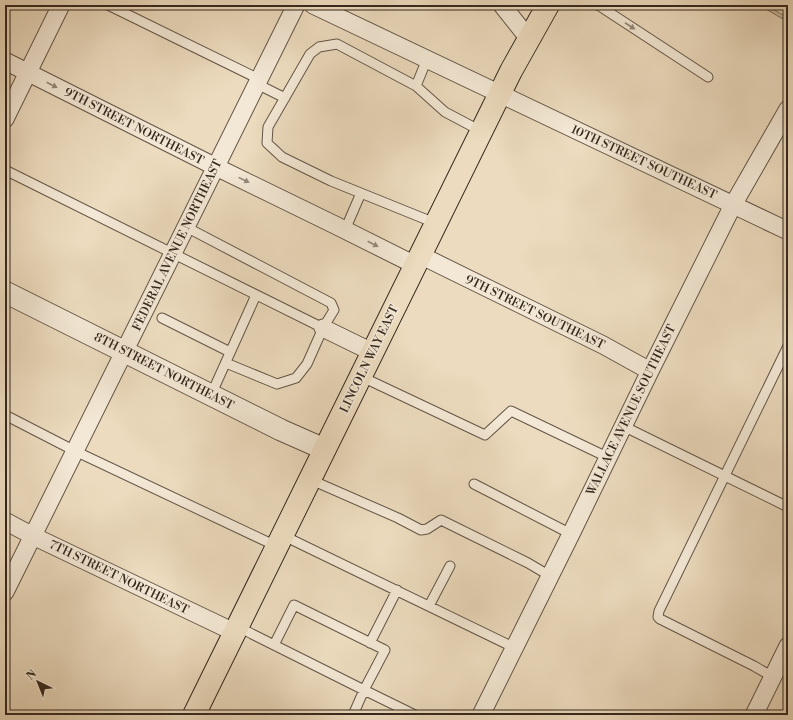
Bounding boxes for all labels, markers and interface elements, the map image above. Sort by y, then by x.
one-way arrow [624,23,636,30]
one-way arrow [47,81,58,88]
street label: 9TH STREET NORTHEAST [61,85,207,169]
street label: 10TH STREET SOUTHEAST [569,122,720,203]
street label: FEDERAL AVENUE NORTHEAST [129,156,226,333]
one-way arrow [238,177,249,184]
one-way arrow [367,241,379,247]
street label: 9TH STREET SOUTHEAST [462,272,608,353]
street label: LINCOLN WAY EAST [337,302,402,416]
street label: WALLACE AVENUE SOUTHEAST [583,322,680,499]
street label: 8TH STREET NORTHEAST [91,330,237,414]
street label: 7TH STREET NORTHEAST [46,537,192,618]
north arrow [18,662,58,702]
text: N [24,667,40,684]

